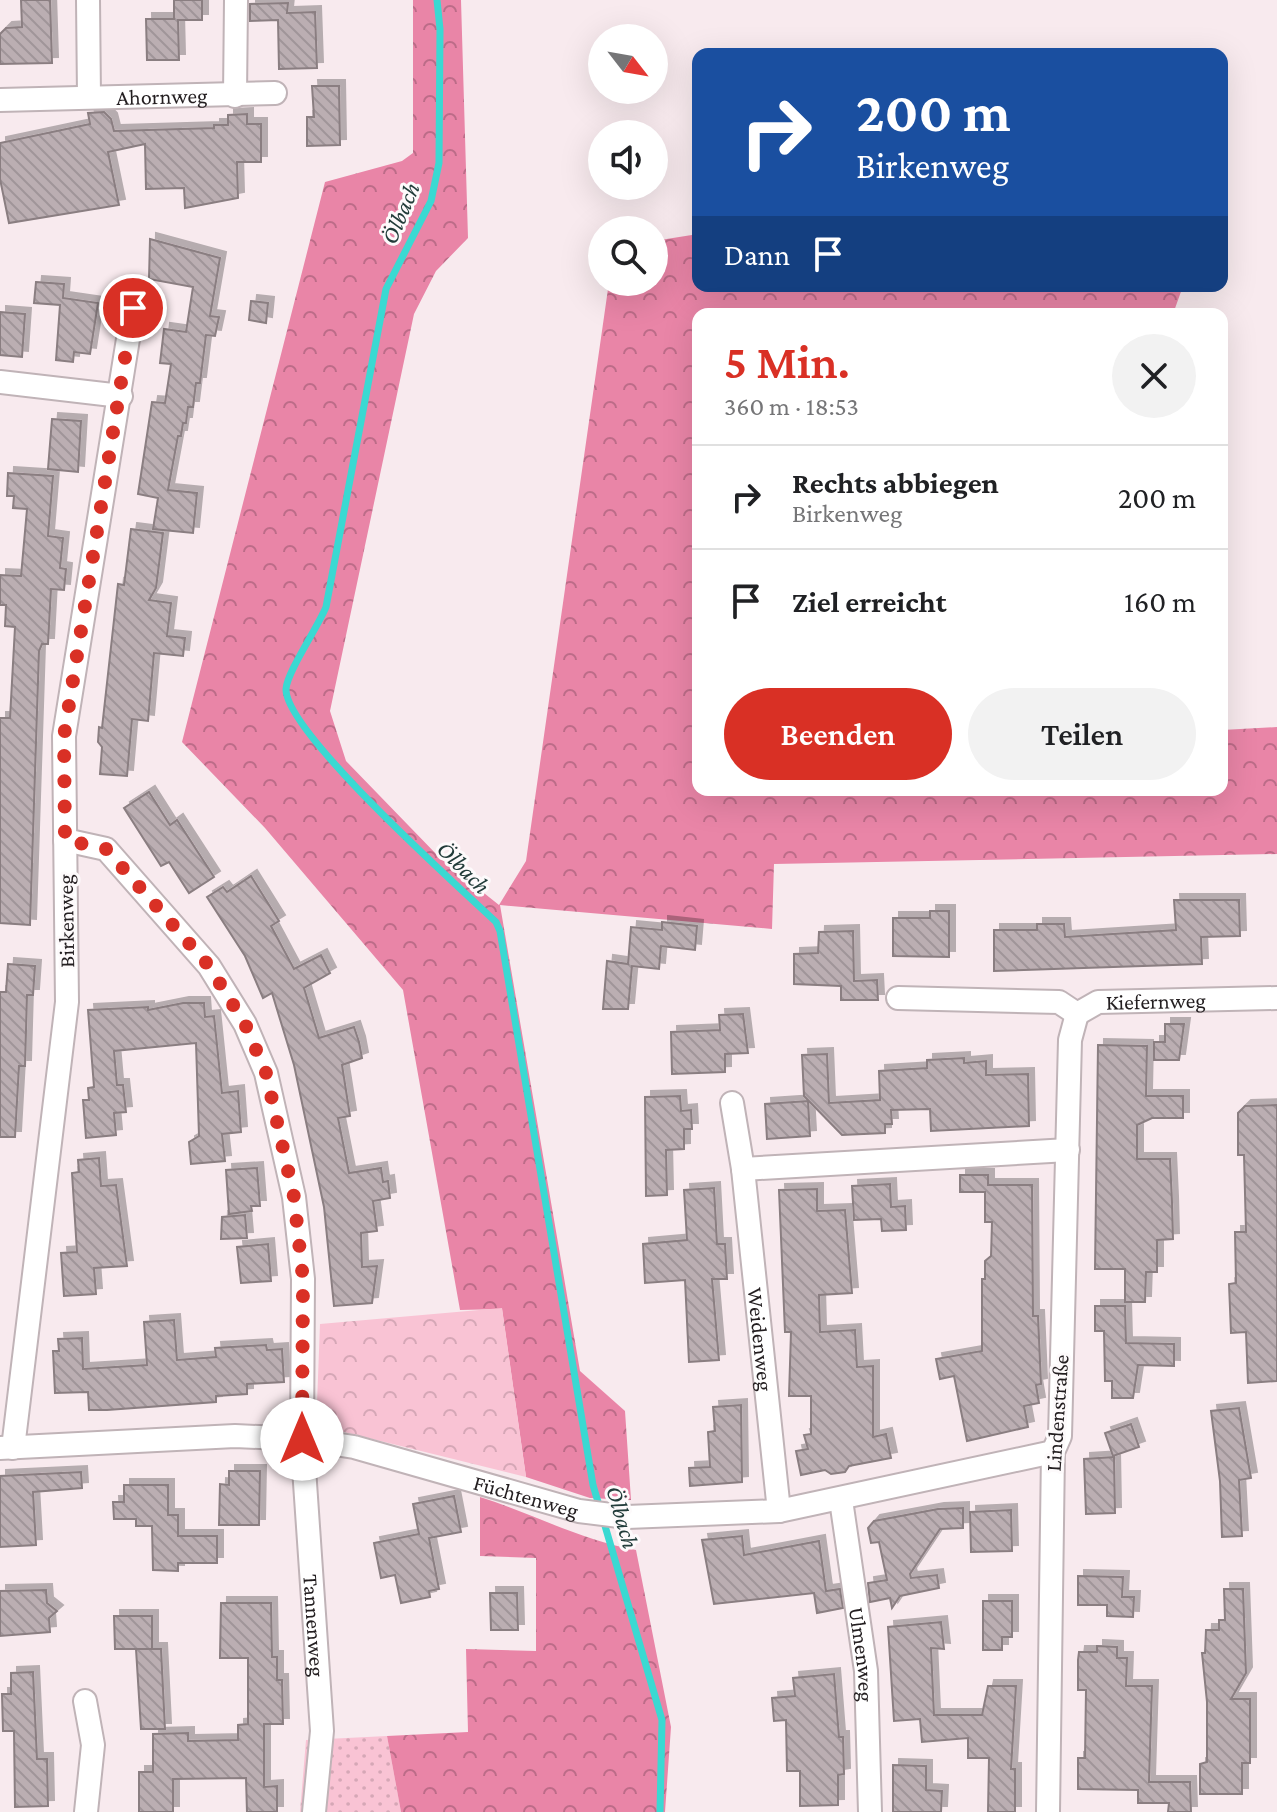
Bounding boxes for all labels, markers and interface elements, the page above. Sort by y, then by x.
north arrow [588,24,668,104]
map controls [588,24,668,296]
icon: right [724,80,828,184]
text: 200 m [856,81,1011,143]
street label: Ahornweg [116,82,208,110]
button: sound [588,120,668,200]
text: Birkenweg [856,146,1009,186]
water label: Ölbach [375,178,425,248]
button: search [588,216,668,296]
icon: arrive [806,232,850,276]
text: Dann [724,238,790,271]
pin [99,274,167,342]
icon: arrive [111,286,155,330]
button: close [1112,334,1196,418]
text: 5 Min. [724,335,850,388]
text: 360 m · 18:53 [724,392,859,421]
text: Rechts abbiegen [792,466,999,499]
icon: right [724,475,768,519]
text: 200 m [1118,481,1196,514]
text: Birkenweg [792,499,903,528]
icon: arrive [724,579,768,623]
text: Ziel erreicht [792,585,947,618]
text: 160 m [1124,585,1196,618]
button: Beenden [724,688,952,780]
button: Teilen [968,688,1196,780]
water label: Ölbach [432,835,496,899]
street label: Birkenweg [53,874,79,968]
street label: Kiefernweg [1106,987,1206,1014]
street label: Weidenweg [743,1286,779,1393]
street label: Lindenstraße [1040,1354,1074,1472]
position arrow [260,1397,344,1481]
street label: Füchtenweg [471,1469,582,1523]
water label: Ölbach [601,1483,645,1551]
street label: Tannenweg [299,1573,331,1678]
street label: Ulmenweg [844,1605,879,1703]

